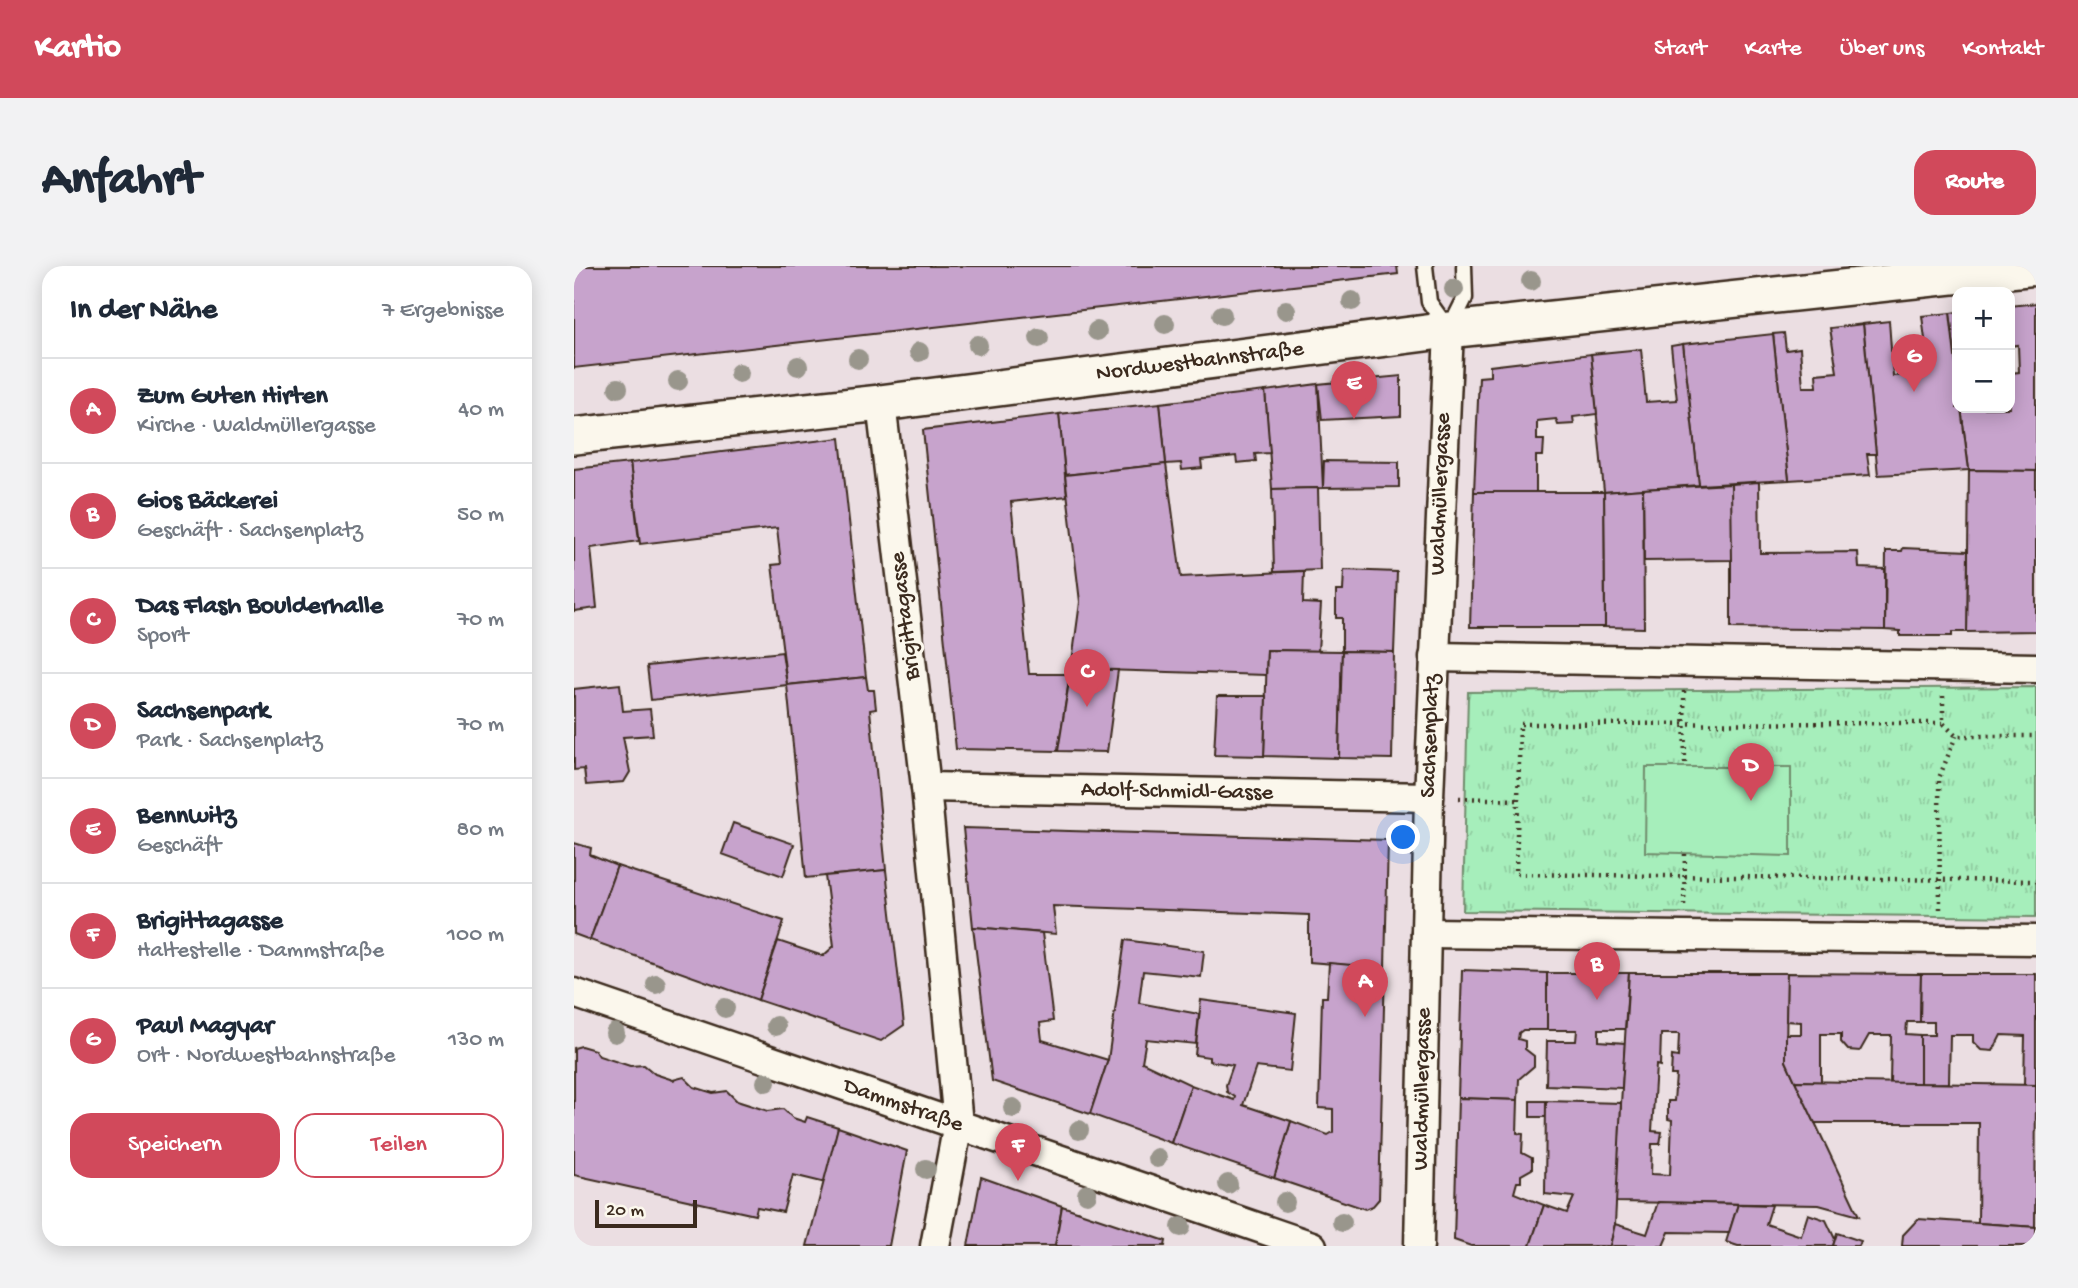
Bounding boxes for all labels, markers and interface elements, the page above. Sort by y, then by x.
text: Kartio [35,30,121,68]
text: Start [1654,35,1706,64]
text: Karte [1744,35,1802,64]
text: Über uns [1840,35,1924,64]
text: Kontakt [1962,35,2043,64]
button: Route [1914,150,2036,215]
text: Anfahrt [42,153,200,211]
map controls [1952,287,2015,413]
button: + [1952,287,2015,350]
text: In der Nähe [70,294,217,329]
text: 7 Ergebnisse [382,298,504,325]
pin: G [1891,334,1937,392]
street label: Nordwestbahnstraße [1095,336,1306,388]
button: − [1952,350,2015,413]
pin: E [1331,361,1377,419]
text: Zum Guten Hirten [137,382,328,413]
text: A [86,397,100,424]
text: 40 m [458,397,504,424]
street label: Waldmüllergasse [1425,411,1457,576]
text: Kirche · Waldmüllergasse [137,413,376,440]
text: Gios Bäckerei [137,487,278,518]
text: B [87,502,99,529]
text: 50 m [457,502,504,529]
text: Geschäft · Sachsenplatz [137,518,363,545]
street label: Brigittagasse [885,549,927,683]
text: Das Flash Boulderhalle [137,592,383,623]
text: C [87,607,99,634]
text: 70 m [457,607,504,634]
text: Sport [137,623,188,650]
pin: C [1064,649,1110,707]
street label: Sachsenplatz [1415,673,1447,798]
text: Sachsenpark [137,697,270,728]
text: D [86,712,101,739]
text: 70 m [457,712,504,739]
text: Park · Sachsenplatz [137,728,323,755]
pin: D [1728,743,1774,801]
street label: Adolf-Schmidl-Gasse [1081,777,1275,807]
text: Bennwitz [137,802,236,833]
text: E [86,817,100,844]
text: 80 m [457,817,504,844]
your location [1386,820,1420,854]
text: Geschäft [137,833,221,860]
text: Brigittagasse [137,907,283,938]
text: F [87,922,99,949]
text: 100 m [447,922,504,949]
text: Haltestelle · Dammstraße [137,938,384,965]
pin: B [1574,942,1620,1000]
pin: A [1342,959,1388,1017]
street label: Waldmüllergasse [1408,1006,1438,1171]
text: Paul Magyar [137,1012,274,1043]
text: G [86,1027,100,1054]
text: 130 m [448,1027,504,1054]
text: Ort · Nordwestbahnstraße [137,1043,395,1070]
street label: Dammstraße [838,1072,968,1139]
button: Speichern [70,1113,280,1178]
button: Teilen [294,1113,504,1178]
pin: F [995,1123,1041,1181]
scale bar [595,1197,696,1229]
text: 20 m [606,1200,644,1223]

